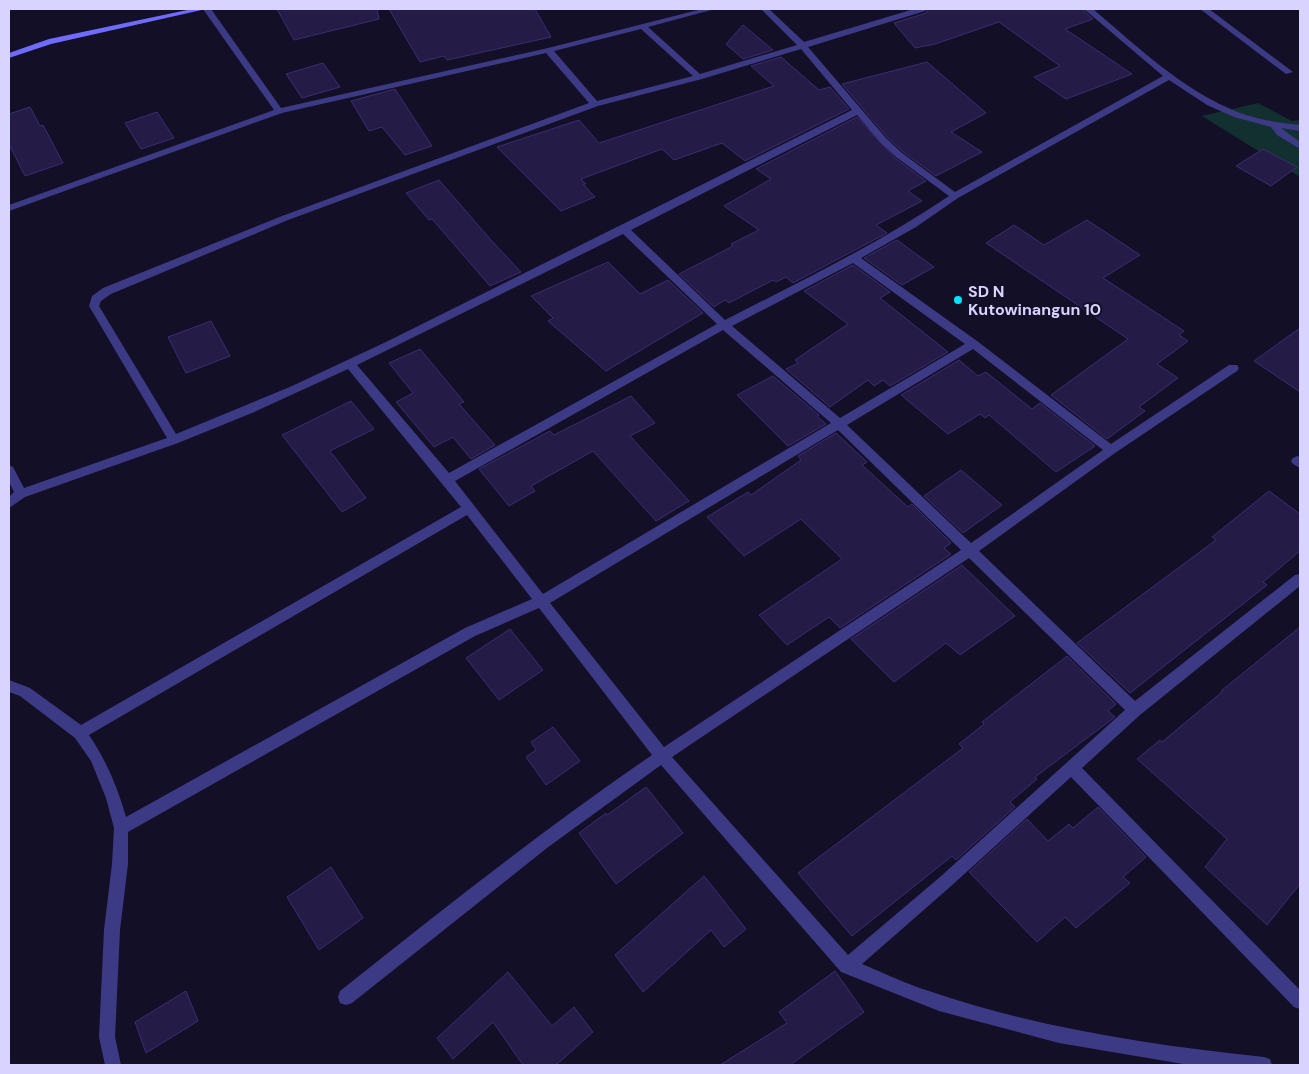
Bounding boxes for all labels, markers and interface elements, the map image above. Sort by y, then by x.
place label: SD N Kutowinangun 10 [968,281,1101,320]
marker: SD N Kutowinangun 10 [952,294,964,306]

